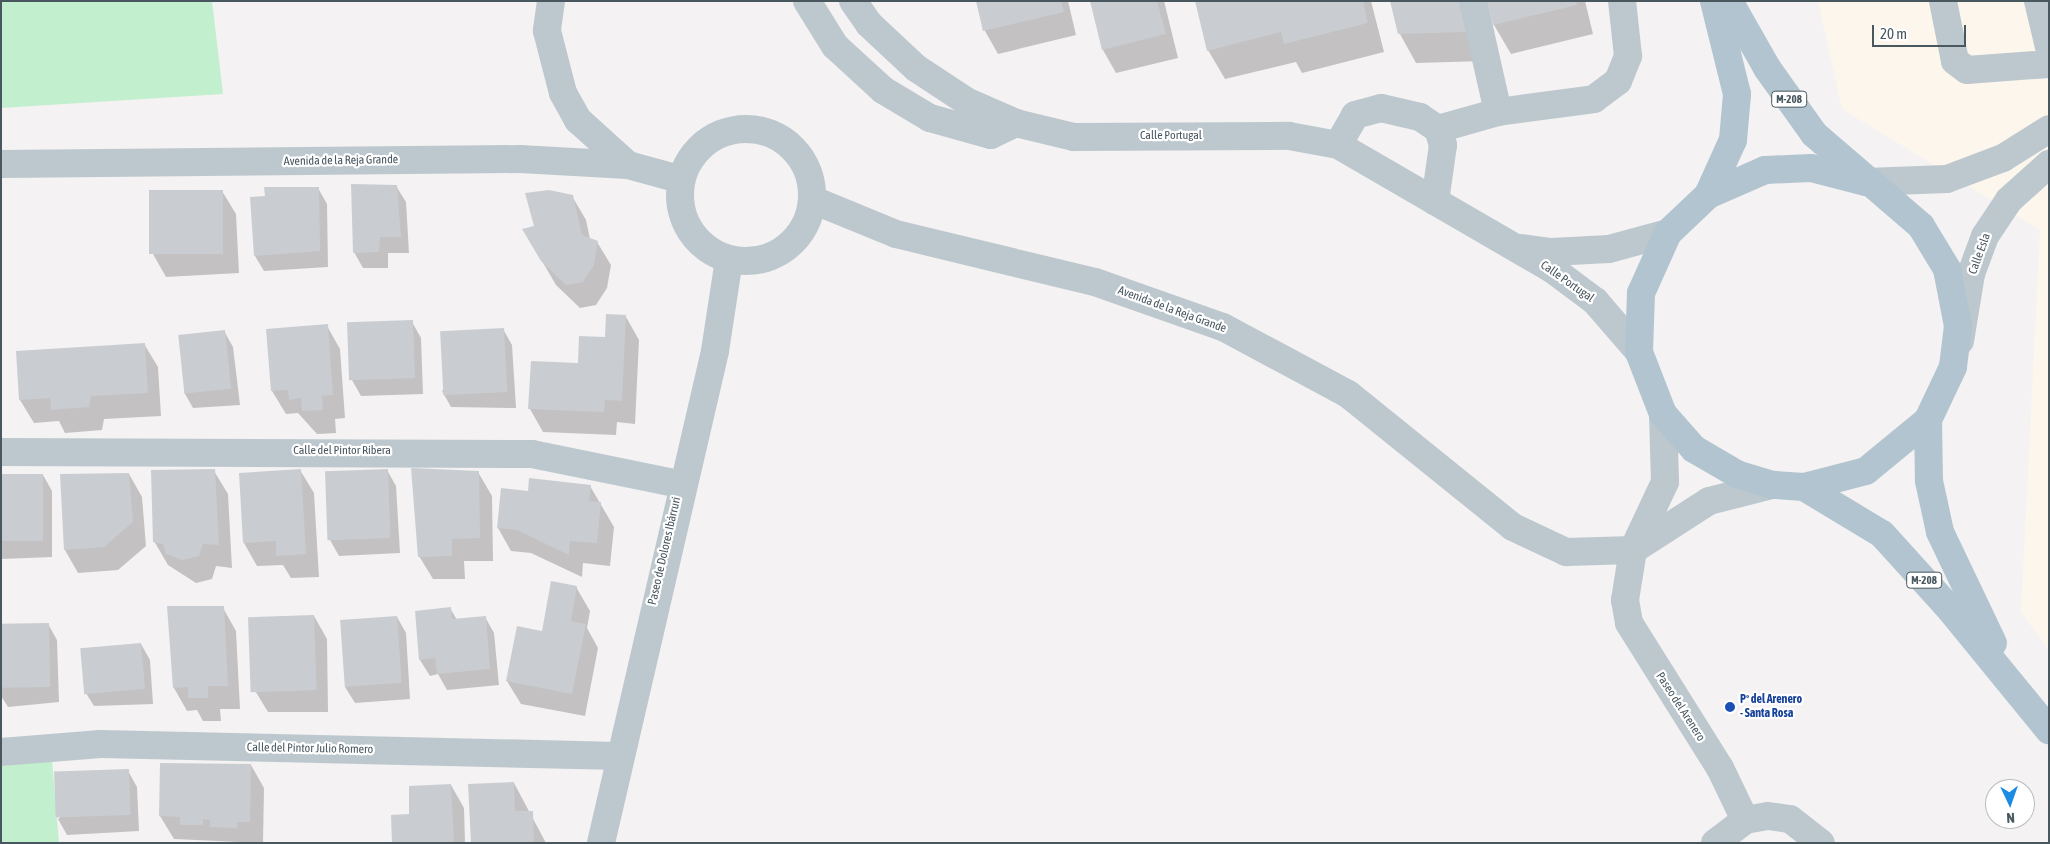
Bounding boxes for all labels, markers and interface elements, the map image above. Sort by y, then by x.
scale bar [1875,15,1969,47]
text: 20 m [1880,25,1907,42]
road number: M-208 [1770,90,1808,108]
street label: Calle Portugal [1140,129,1202,143]
street label: Avenida de la Reja Grande [284,153,398,169]
street label: Calle Esla [1966,232,1994,276]
street label: Calle Portugal [1537,258,1597,306]
street label: Avenida de la Reja Grande [1116,284,1228,336]
street label: Calle del Pintor Ribera [293,444,391,458]
street label: Paseo de Dolores Ibárruri [646,496,684,606]
road number: M-208 [1905,572,1943,588]
street label: Paseo del Arenero [1652,670,1708,744]
place label: Pº del Arenero - Santa Rosa [1740,693,1802,721]
marker: Pº del Arenero - Santa Rosa [1724,701,1736,713]
street label: Calle del Pintor Julio Romero [247,741,373,757]
north arrow [1985,779,2035,829]
text: N [2006,810,2015,826]

